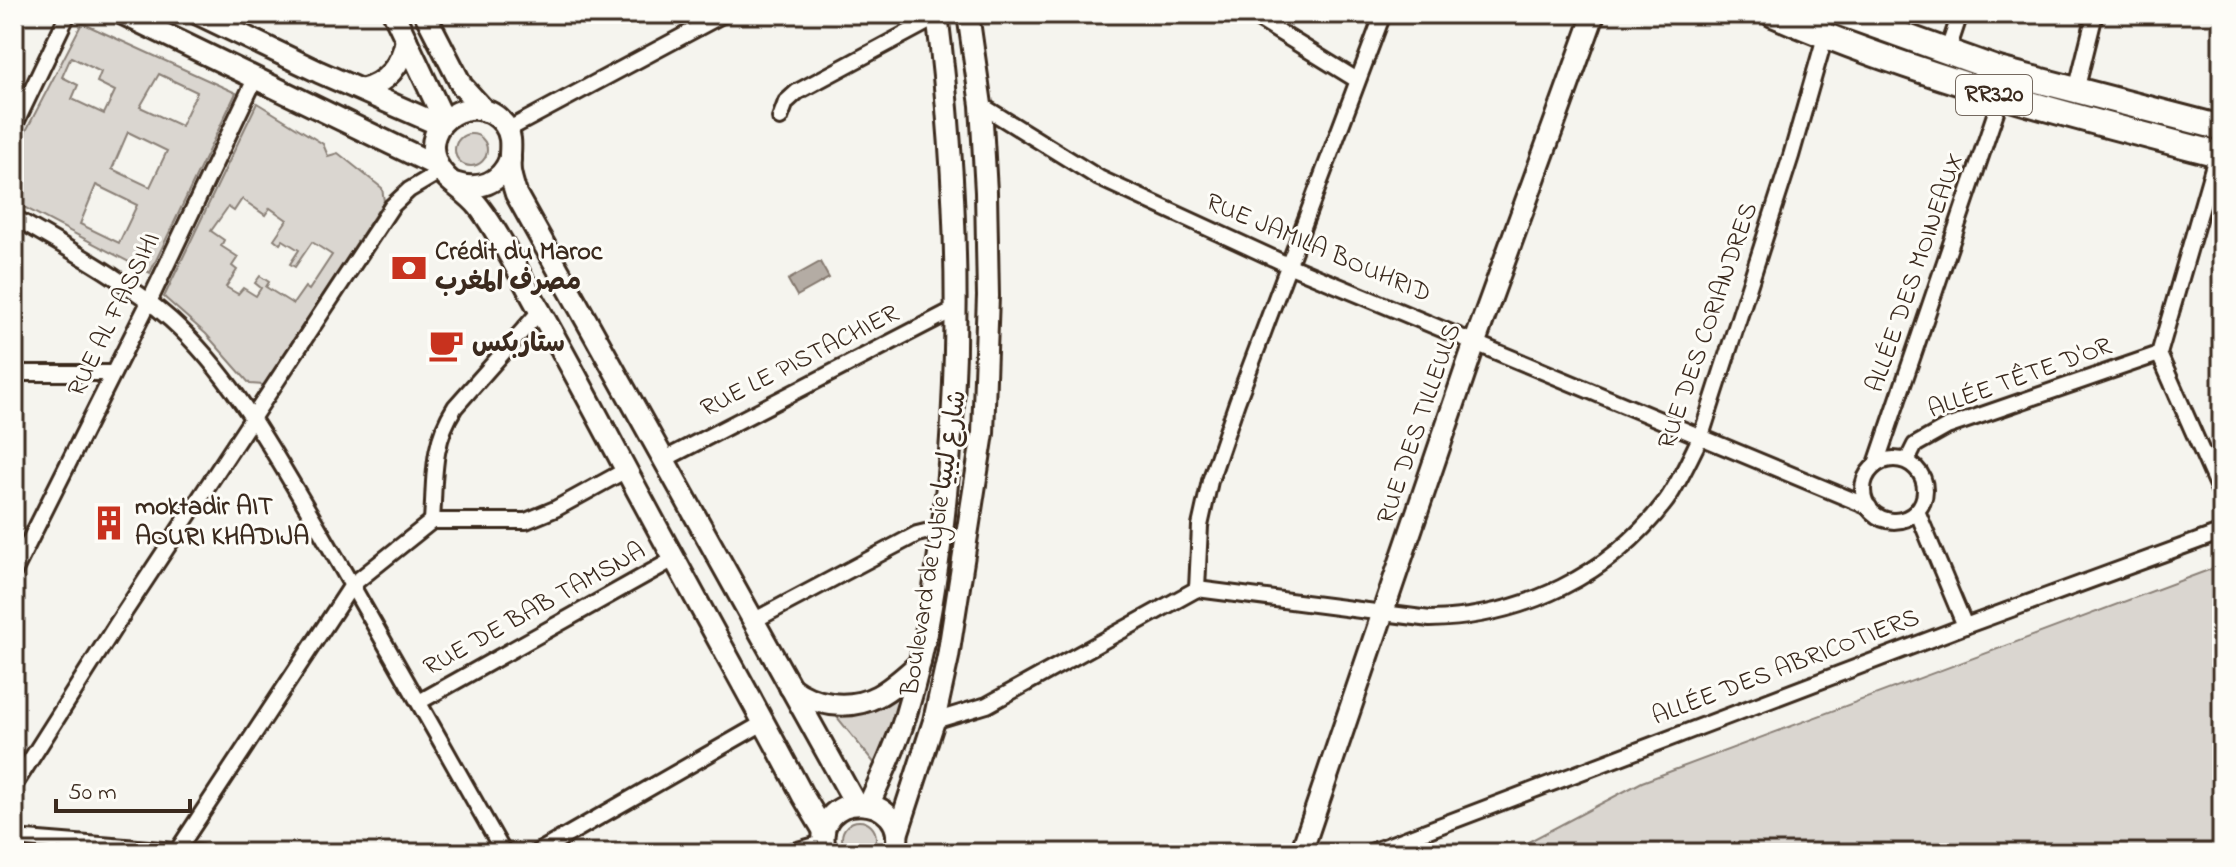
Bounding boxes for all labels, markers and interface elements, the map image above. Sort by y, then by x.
road number: RR320 [1956,75,2032,115]
street label: ALLÉE DES MOINEAUX [1857,148,1975,398]
street label: RUE JAMILA BOUHRID [1199,184,1437,314]
street label: RUE DES CORIANDRES [1649,198,1769,454]
street label: RUE AL FASSIHI [59,226,171,404]
place label: Crédit du Maroc مصرف المغرب [435,234,604,302]
bank icon: Crédit du Maroc مصرف المغرب [390,249,428,287]
street label: RUE LE PISTACHIER [694,295,906,428]
street label: RUE DES TILLEULS [1368,319,1472,529]
cafe icon: ستاربكس [427,326,465,364]
place label: ستاربكس [472,326,565,364]
street label: ALLÉE TÊTE D'OR [1923,328,2118,430]
street label: Boulevard de Lybie شارع ليبيا [892,387,978,700]
place label: moktadir AIT AOURI KHADIJA [135,489,309,557]
building icon: moktadir AIT AOURI KHADIJA [90,504,128,542]
street label: RUE DE BAB TAMSNA [417,533,653,687]
street label: ALLÉE DES ABRICOTIERS [1647,599,1925,737]
scale bar [56,763,190,813]
text: 50 m [68,776,117,811]

